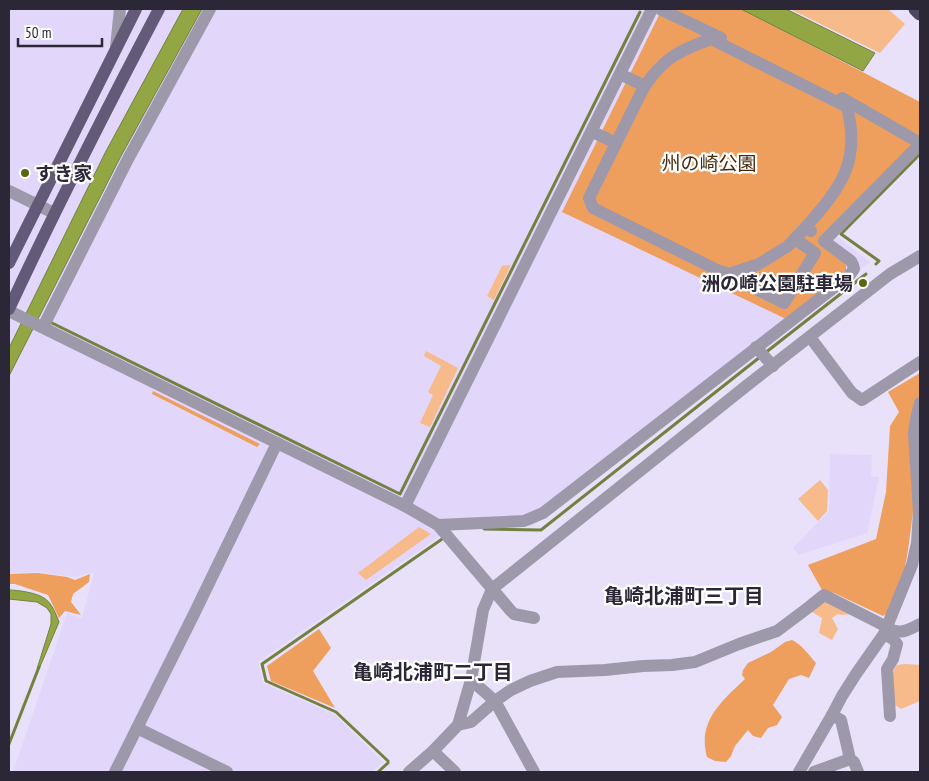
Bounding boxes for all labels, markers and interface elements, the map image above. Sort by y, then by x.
scale bar [18,15,101,47]
text: 50 m [25,23,51,42]
park label: 州の崎公園 [661,151,757,175]
place label: すき家 [35,161,92,185]
marker: すき家 [19,167,31,179]
place label: 洲の崎公園駐車場 [701,271,853,295]
marker: 洲の崎公園駐車場 [857,277,869,289]
district label: 亀崎北浦町三丁目 [604,583,764,609]
district label: 亀崎北浦町二丁目 [353,659,513,685]

